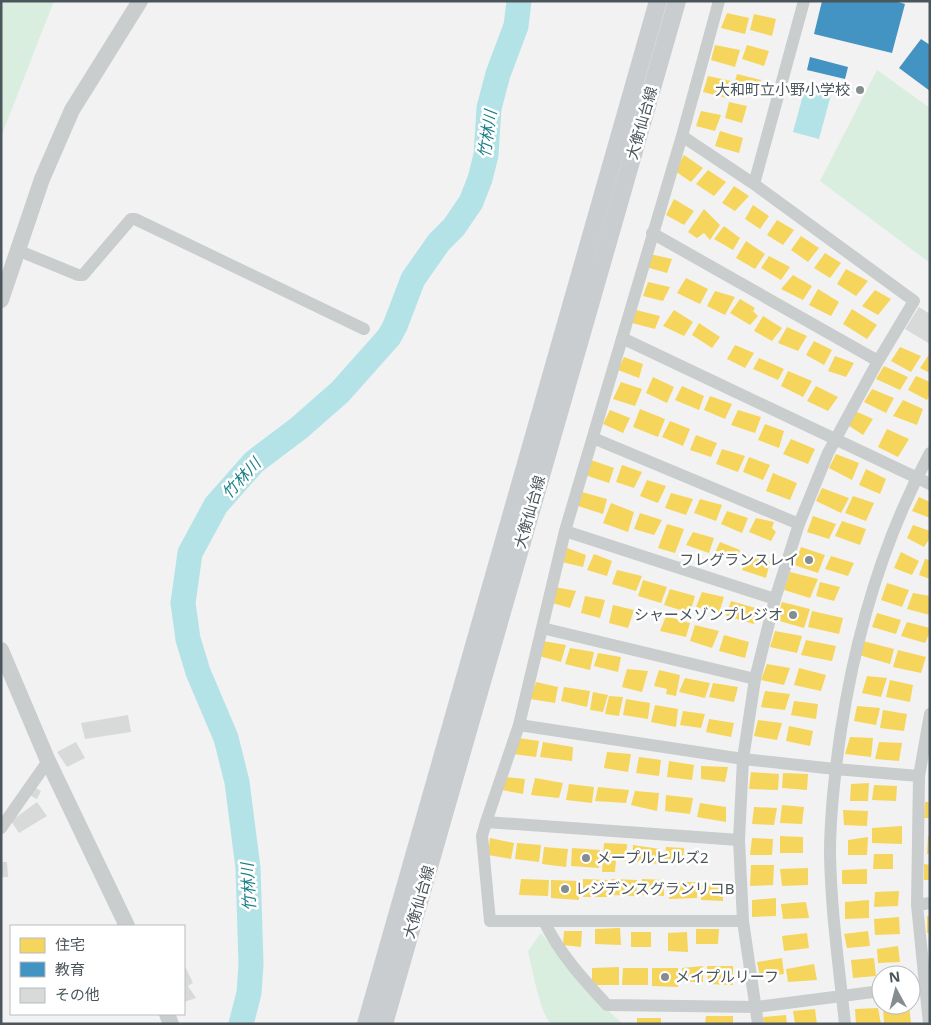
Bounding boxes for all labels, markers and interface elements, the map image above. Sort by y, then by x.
place label: 大和町立小野小学校 [715,79,850,99]
street label: 大衡仙台線 [621,84,661,162]
marker: 大和町立小野小学校 [854,84,866,96]
water label: 竹林川 [473,107,502,159]
water label: 竹林川 [217,451,267,503]
street label: 大衡仙台線 [509,473,549,551]
place label: フレグランスレイ [679,549,799,569]
marker: フレグランスレイ [803,554,815,566]
place label: シャーメゾンプレジオ [634,604,783,624]
marker: シャーメゾンプレジオ [787,609,799,621]
place label: メープルヒルズ2 [596,847,709,867]
marker: メープルヒルズ2 [580,852,592,864]
water label: 竹林川 [236,860,260,912]
street label: 大衡仙台線 [398,863,438,941]
place label: レジデンスグランリコB [575,878,734,898]
marker: レジデンスグランリコB [559,883,571,895]
legend [10,925,185,1015]
text: 住宅 [55,934,85,954]
text: 教育 [55,959,85,979]
north arrow [871,965,921,1015]
place label: メイプルリーフ [675,966,779,986]
text: N [888,966,901,987]
marker: メイプルリーフ [659,971,671,983]
text: その他 [55,984,100,1004]

